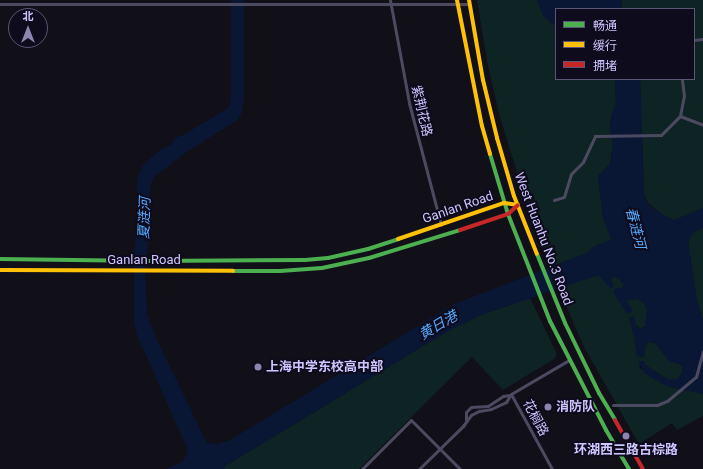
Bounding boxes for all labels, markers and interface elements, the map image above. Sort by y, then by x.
north arrow [8,8,48,48]
legend [555,8,695,80]
text: 北 [23,10,34,23]
text: 畅通 [593,19,617,33]
text: 缓行 [593,39,617,53]
text: 拥堵 [593,59,617,73]
street label: 紫荆花路 [408,84,434,138]
street label: West Huanhu No.3 Road [510,170,576,308]
street label: Ganlan Road [421,189,495,227]
water label: 夏涟河 [135,197,153,239]
water label: 春涟河 [623,206,649,250]
street label: Ganlan Road [107,252,181,268]
water label: 黄日港 [416,307,460,343]
place label: 上海中学东校高中部 [266,359,383,375]
marker: 上海中学东校高中部 [253,362,263,372]
street label: 花榈路 [519,397,551,439]
place label: 消防队 [556,399,595,415]
marker: 消防队 [543,402,553,412]
marker: 环湖西三路古棕路 [621,431,631,441]
place label: 环湖西三路古棕路 [574,442,678,458]

